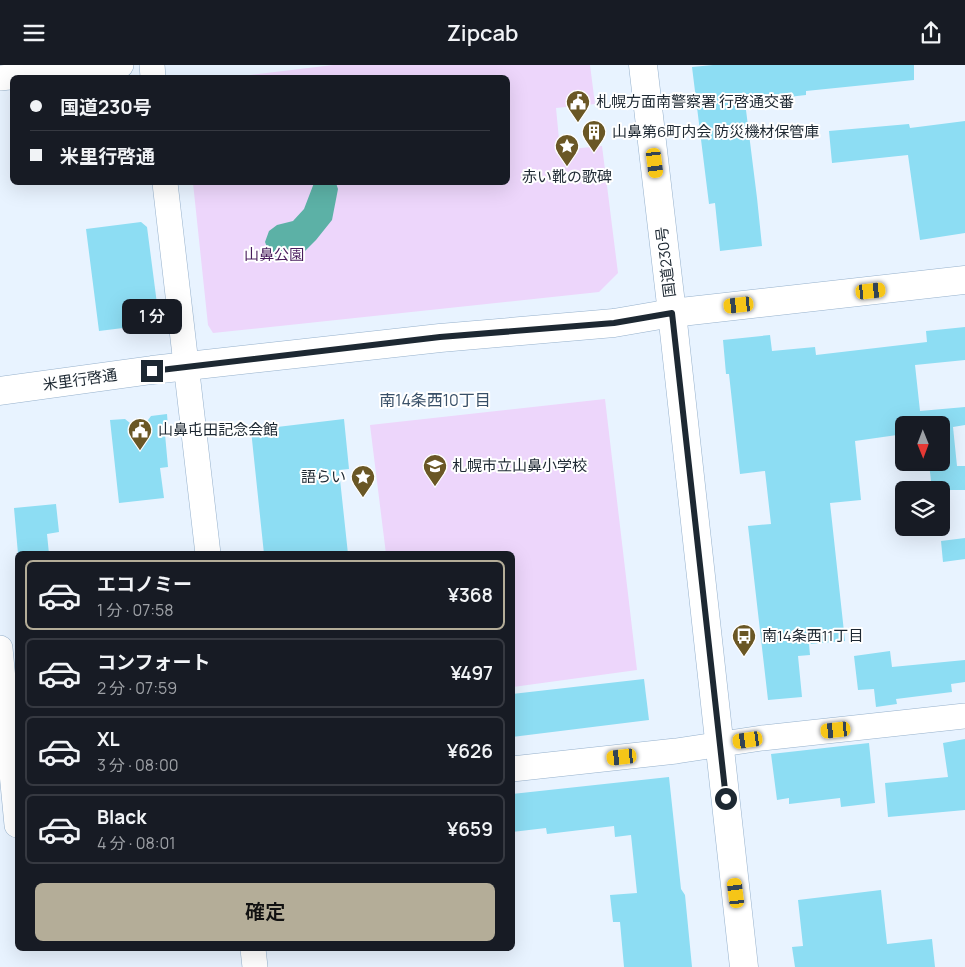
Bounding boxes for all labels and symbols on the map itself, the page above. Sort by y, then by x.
public building icon: 札幌方面南警察署 行啓通交番 [565,89,591,123]
place label: 札幌方面南警察署 行啓通交番 [596,91,794,112]
building icon: 山鼻第6町内会 防災機材保管庫 [581,119,607,153]
place label: 山鼻第6町内会 防災機材保管庫 [612,121,819,142]
place icon: 赤い靴の歌碑 [554,133,580,167]
car [645,147,664,179]
place label: 赤い靴の歌碑 [522,166,612,187]
street label: 国道230号 [651,226,680,299]
park label: 山鼻公園 [244,244,304,265]
car [855,282,886,300]
car [723,296,754,314]
callout: 1 分 [122,299,182,333]
route end [141,360,163,382]
street label: 米里行啓通 [41,364,119,395]
district label: 南14条西10丁目 [379,389,491,411]
north arrow [895,416,950,471]
public building icon: 山鼻屯田記念会館 [127,417,153,451]
place label: 山鼻屯田記念会館 [158,419,278,440]
school or university icon: 札幌市立山鼻小学校 [422,453,448,487]
place label: 札幌市立山鼻小学校 [452,455,587,476]
place icon: 語らい [350,464,376,498]
place label: 語らい [301,466,346,487]
bus stop icon: 南14条西11丁目 [731,623,757,657]
place label: 南14条西11丁目 [762,625,863,646]
car [820,721,851,739]
car [732,730,763,750]
car [606,748,637,766]
route start [715,788,737,810]
car [726,877,745,909]

